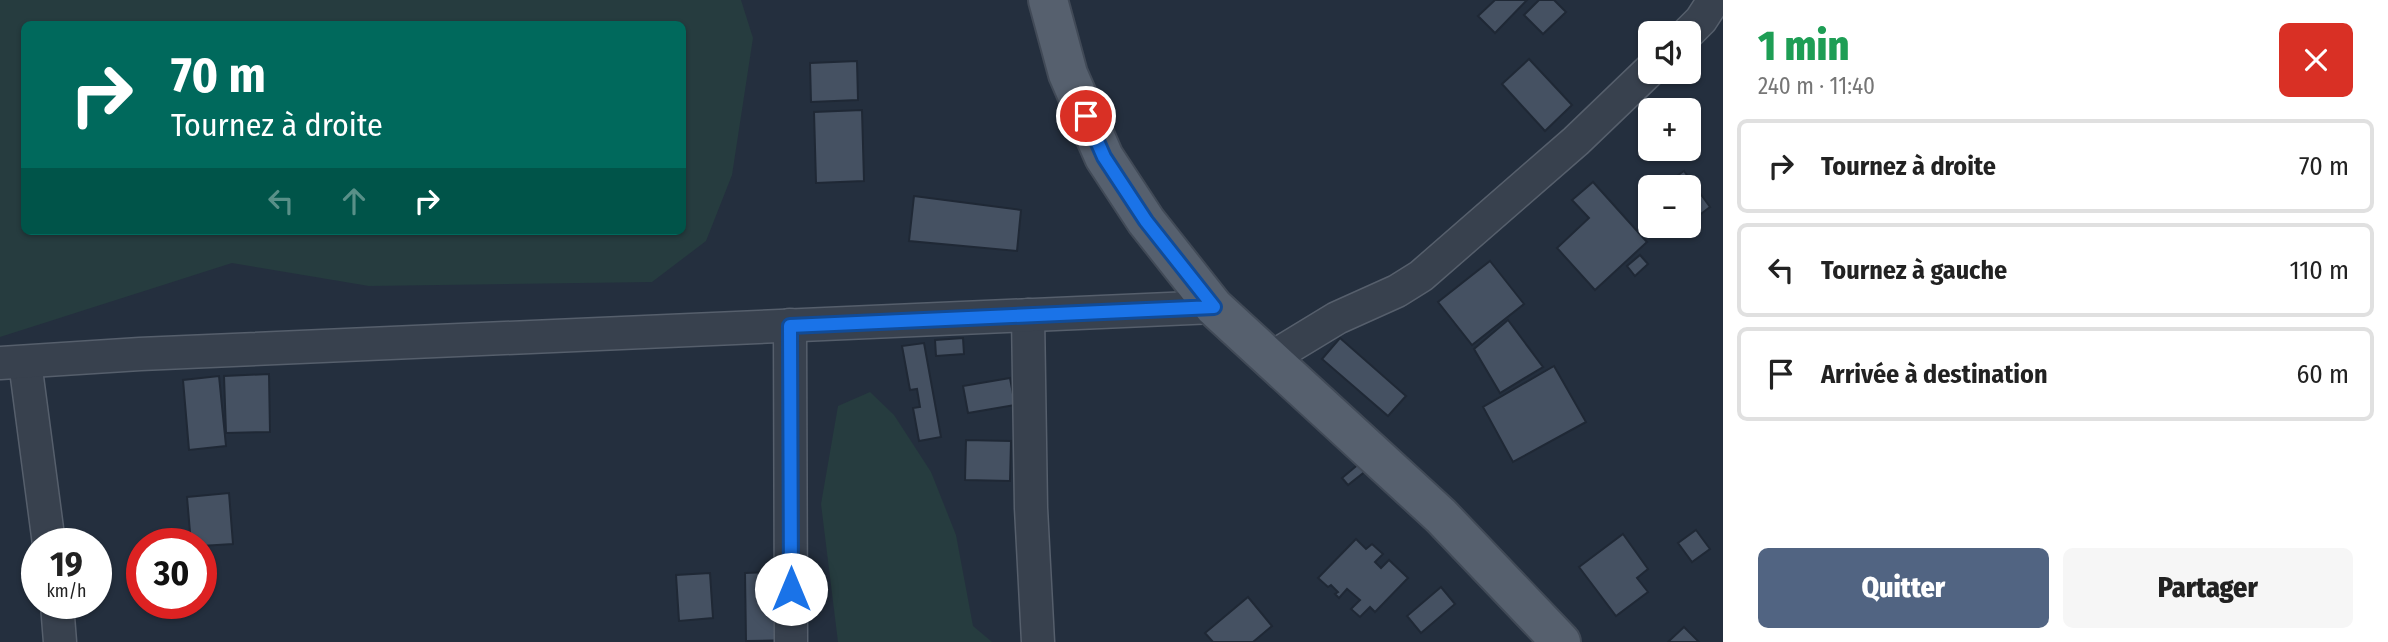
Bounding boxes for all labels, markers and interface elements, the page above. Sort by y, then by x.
map controls [1638,21,1701,238]
button: sound [1638,21,1701,84]
text: 1 min [1758,21,1849,71]
button: close [2279,23,2353,97]
text: 70 m [171,46,266,105]
icon: right [56,49,147,140]
text: 240 m · 11:40 [1758,72,1875,100]
pin [1056,86,1116,146]
icon: arrive [1067,97,1105,135]
button: + [1638,98,1701,161]
text: Tournez à droite [171,106,383,144]
icon: right [1762,147,1800,185]
text: Tournez à droite [1821,151,1996,182]
text: 70 m [2299,151,2349,182]
button: − [1638,175,1701,238]
icon: left [262,182,300,220]
icon: ahead [335,182,373,220]
icon: right [408,182,446,220]
icon: left [1762,251,1800,289]
text: Tournez à gauche [1821,255,2007,286]
text: 110 m [2289,255,2349,286]
icon: arrive [1762,355,1800,393]
text: Arrivée à destination [1821,359,2048,390]
text: 60 m [2296,359,2349,390]
speed limit sign: 30 [126,528,217,619]
text: 19 [50,543,83,585]
button: Quitter [1758,548,2049,628]
button: Partager [2063,548,2353,628]
position arrow [754,552,828,626]
text: km/h [46,580,87,602]

